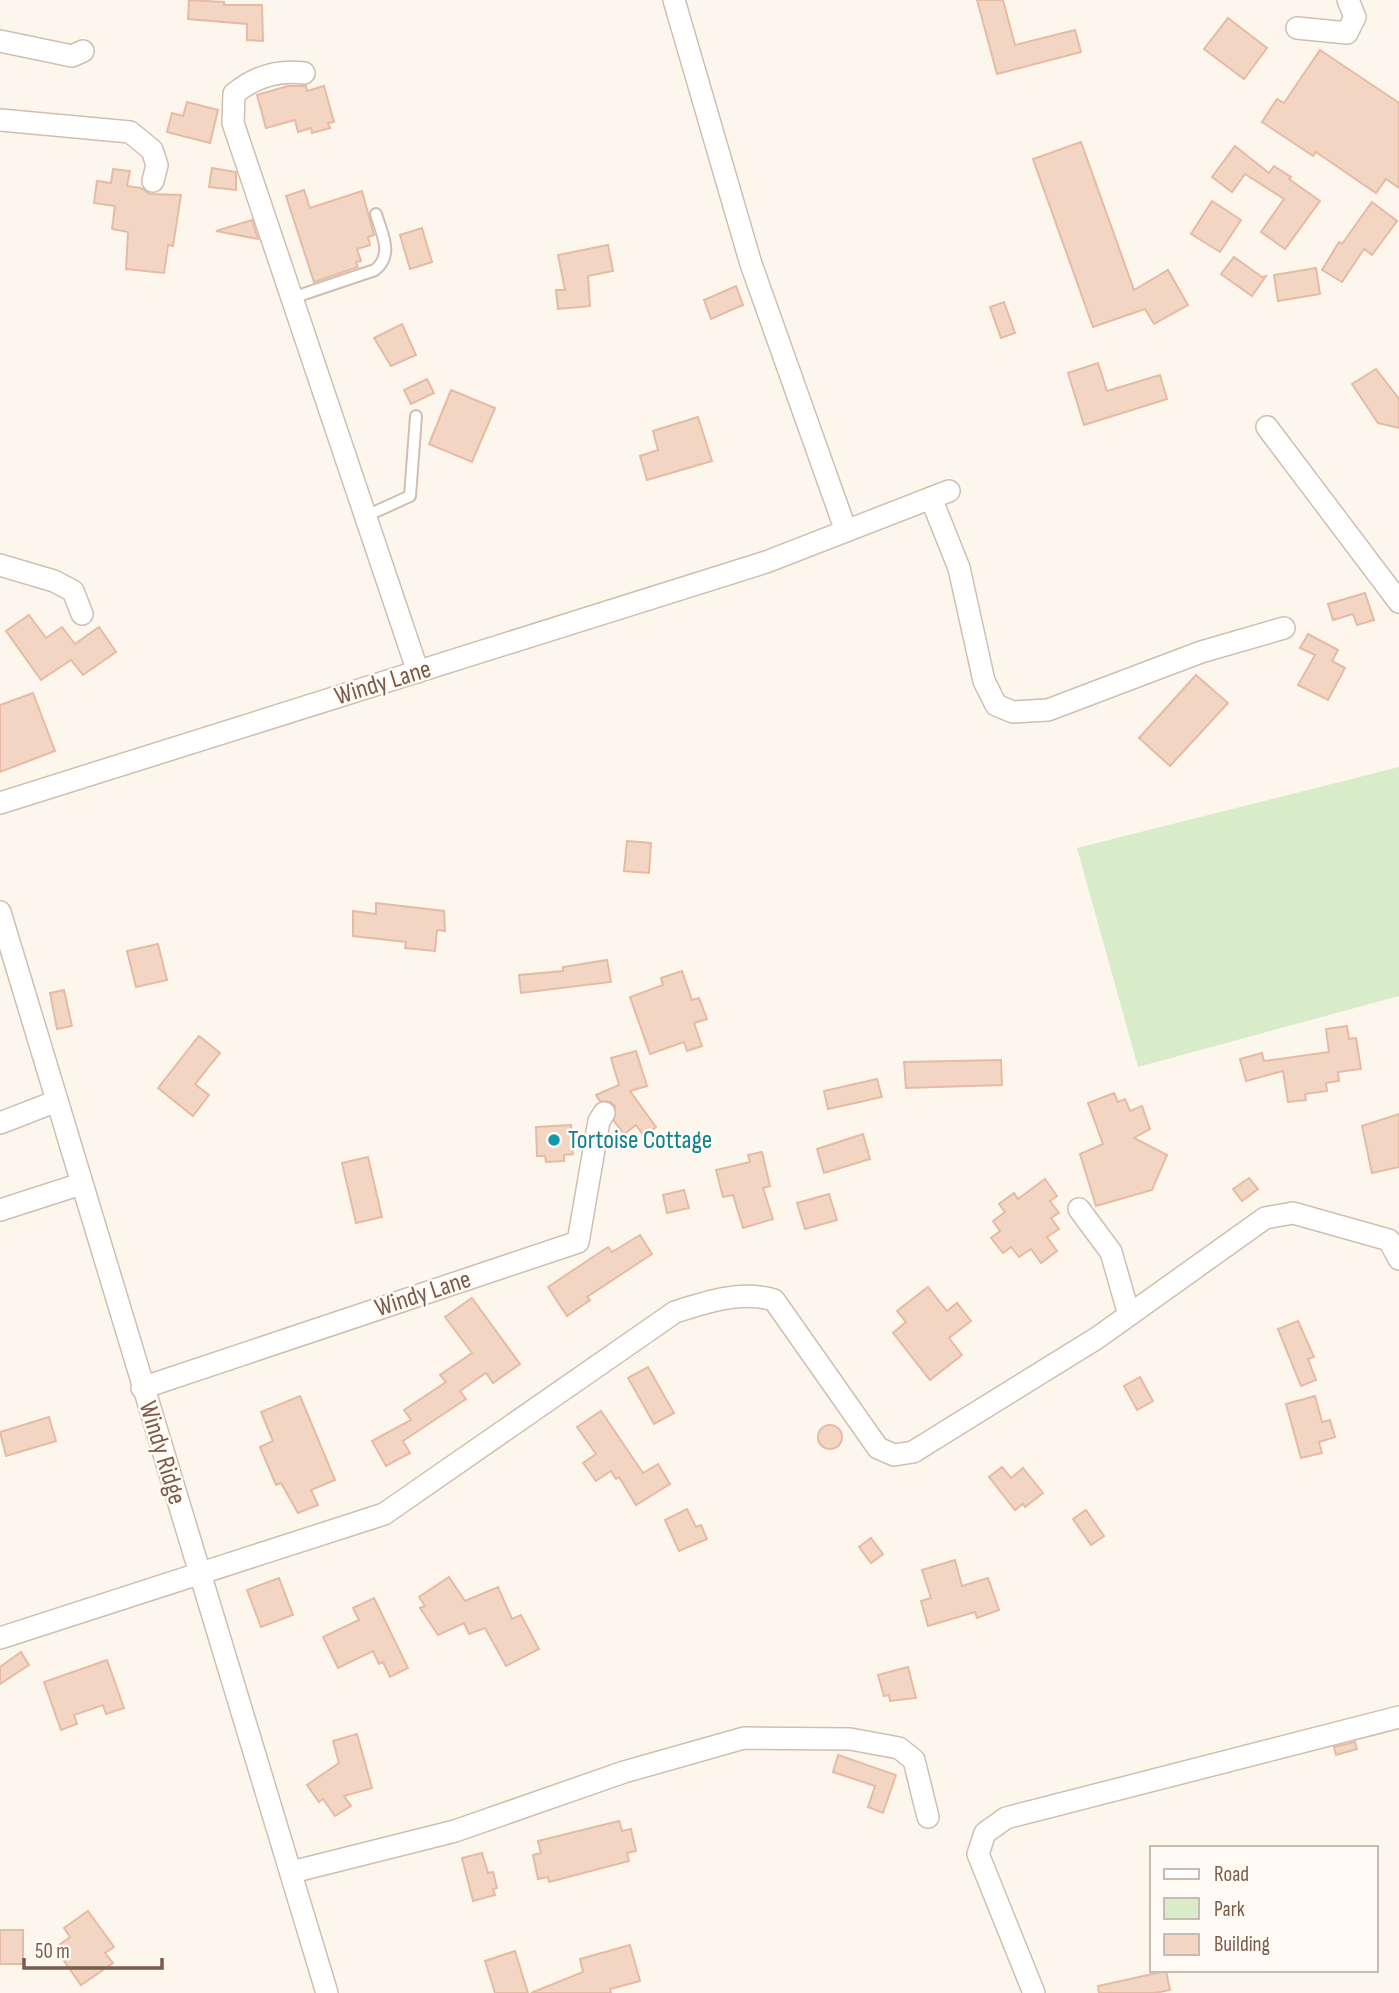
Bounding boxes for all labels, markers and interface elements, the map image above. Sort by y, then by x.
street label: Windy Lane [331,654,435,712]
place label: Tortoise Cottage [568,1125,712,1156]
marker: Tortoise Cottage [546,1132,562,1148]
street label: Windy Lane [371,1264,475,1324]
street label: Windy Ridge [132,1398,192,1508]
legend [1150,1846,1378,1972]
text: Road [1214,1862,1249,1887]
text: Park [1214,1897,1245,1922]
scale bar [24,1926,163,1970]
text: Building [1214,1932,1270,1957]
text: 50 m [35,1939,70,1964]

